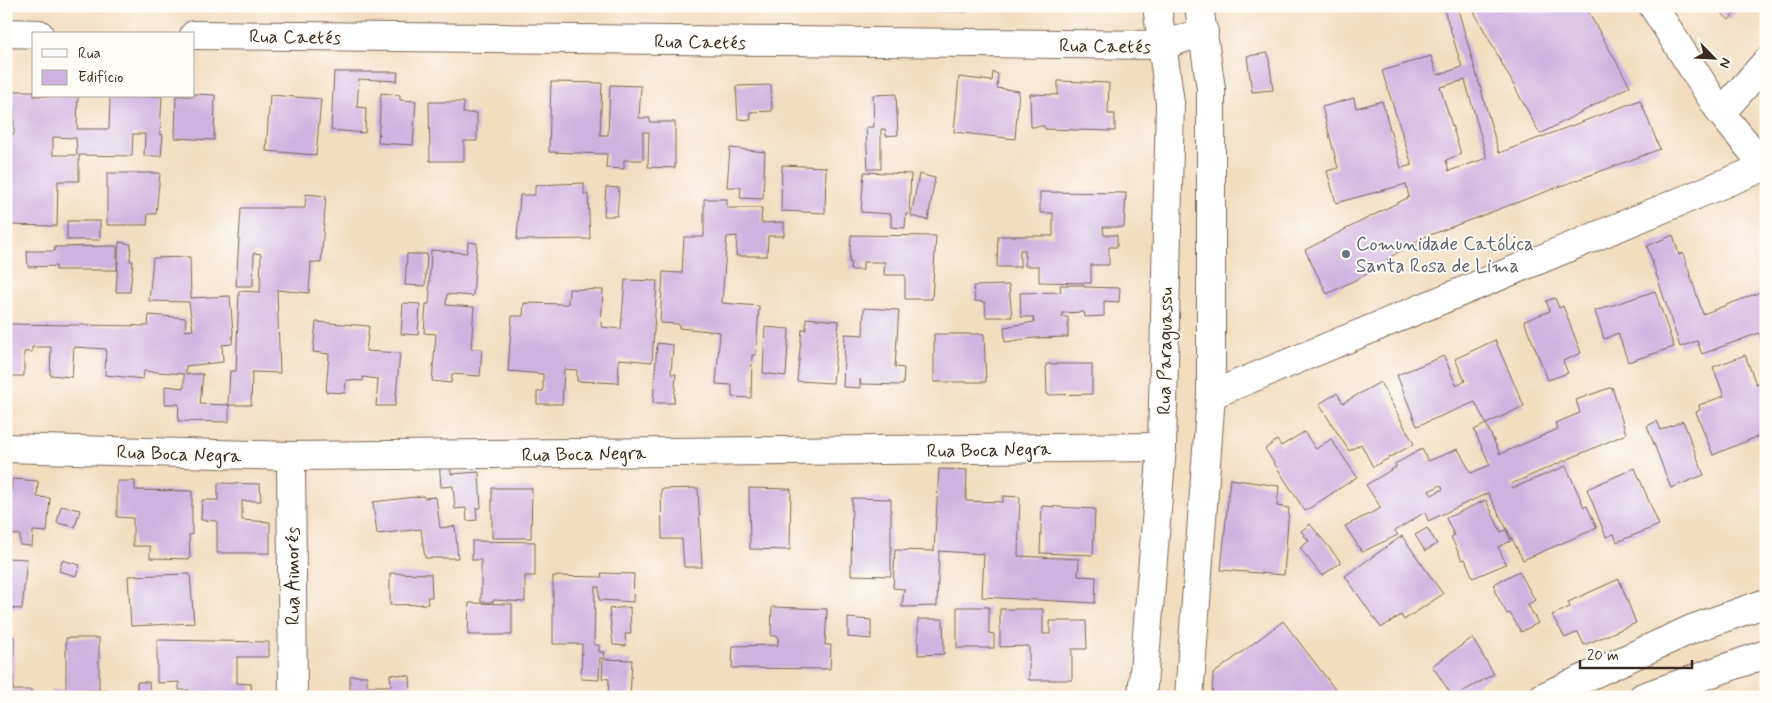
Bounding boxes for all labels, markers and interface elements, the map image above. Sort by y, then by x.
street label: Rua Caetés [249,24,342,51]
street label: Rua Caetés [654,29,747,56]
legend [32,32,195,98]
north arrow [1690,32,1740,82]
street label: Rua Caetés [1059,33,1152,60]
text: Rua [78,44,101,64]
text: N [1715,55,1735,71]
text: Edifício [78,68,123,88]
place label: Comunidade Católica Santa Rosa de Lima [1356,232,1534,279]
marker: Comunidade Católica Santa Rosa de Lima [1340,248,1352,260]
street label: Rua Paraguassu [1152,287,1181,415]
street label: Rua Boca Negra [926,437,1052,465]
street label: Rua Boca Negra [116,440,242,470]
street label: Rua Boca Negra [521,441,647,469]
street label: Rua Aimorés [281,526,306,625]
scale bar [1580,638,1692,670]
text: 20 m [1587,646,1619,666]

